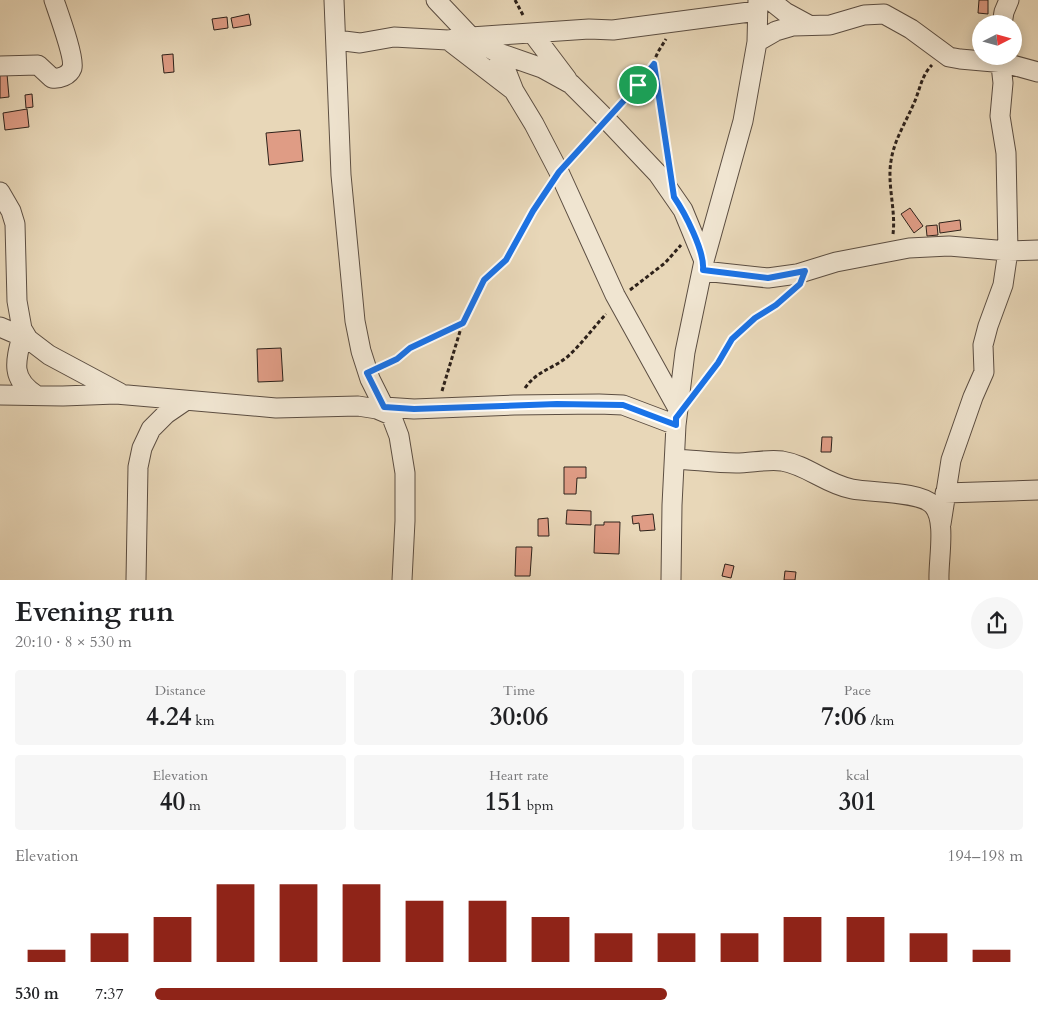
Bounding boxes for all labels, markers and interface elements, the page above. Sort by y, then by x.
north arrow [972,15,1022,65]
map controls [972,15,1022,65]
pin [617,64,659,106]
icon: arrive [624,71,652,99]
text: Evening run [15,593,174,631]
button: share [971,597,1023,649]
text: 20:10 · 8 × 530 m [15,631,132,653]
text: Distance [155,681,206,700]
text: Time [503,681,535,700]
text: Pace [844,681,871,700]
text: 4.24 [146,700,192,734]
text: 30:06 [490,700,548,734]
text: 7:06 [821,700,867,734]
text: km [192,711,215,730]
text: /km [867,711,894,730]
text: Elevation [153,766,208,785]
text: Heart rate [489,766,549,785]
text: kcal [846,766,869,785]
text: 40 [160,785,185,819]
text: 151 [484,785,523,819]
text: 301 [838,785,877,819]
text: m [185,796,201,815]
text: bpm [523,796,553,815]
text: Elevation [15,845,79,867]
text: 194–198 m [947,845,1023,867]
text: 530 m [15,983,59,1005]
text: 7:37 [95,983,124,1005]

